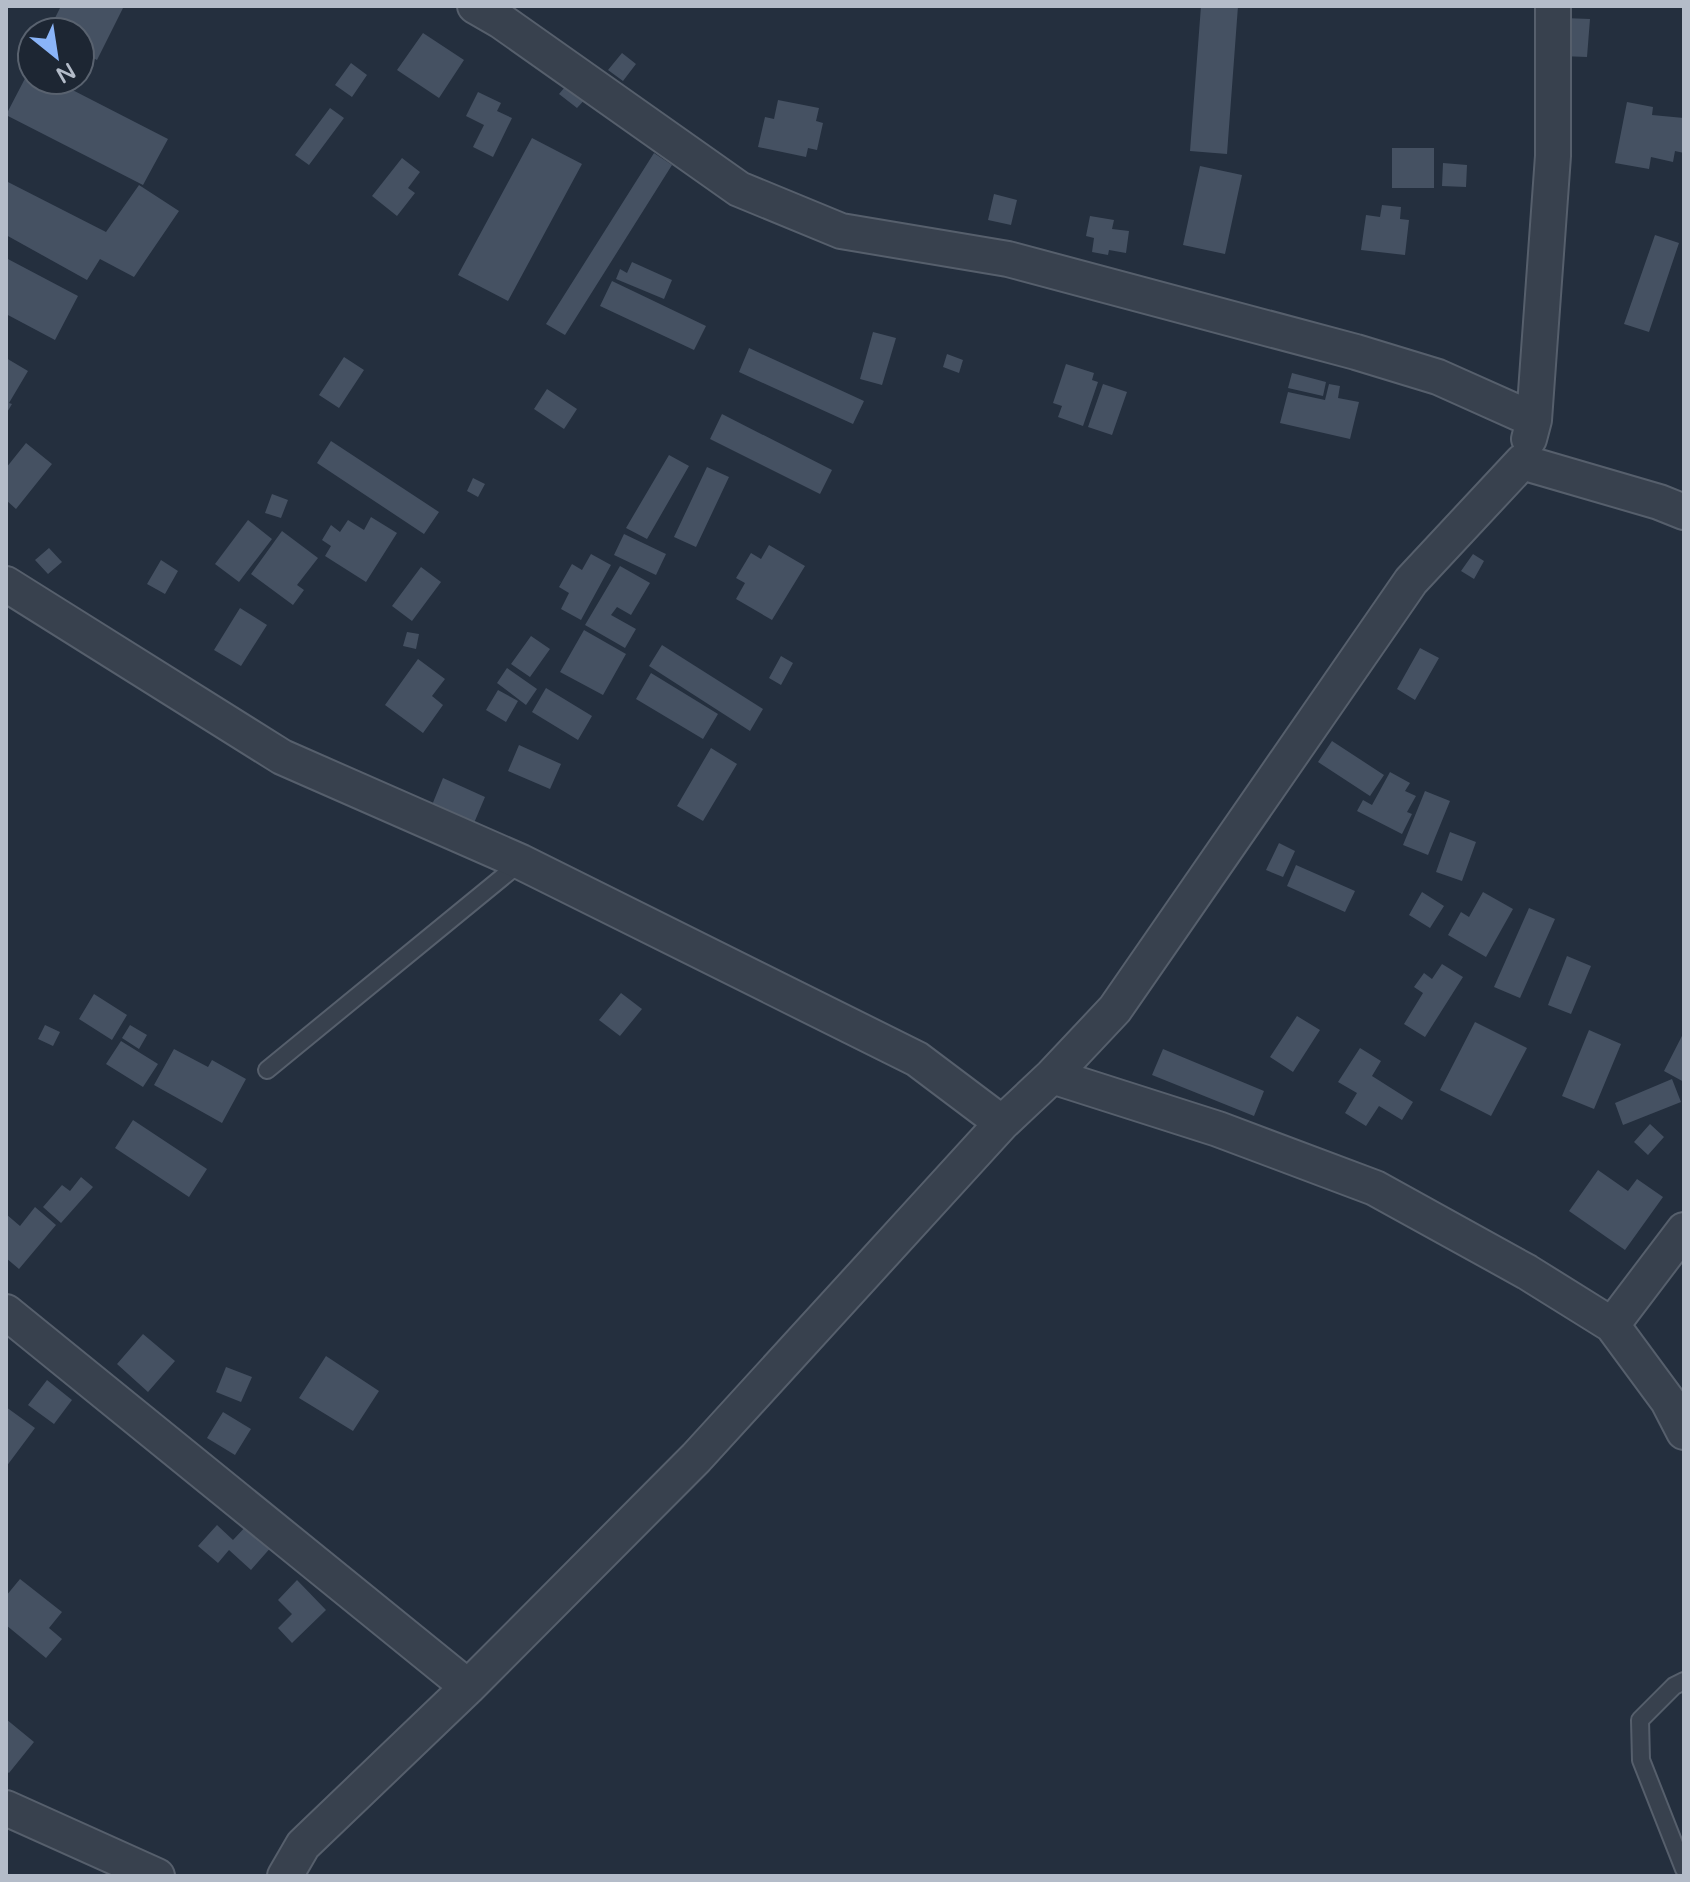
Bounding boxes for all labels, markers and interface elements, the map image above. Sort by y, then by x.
north arrow [16,16,96,96]
text: N [51,57,80,88]

